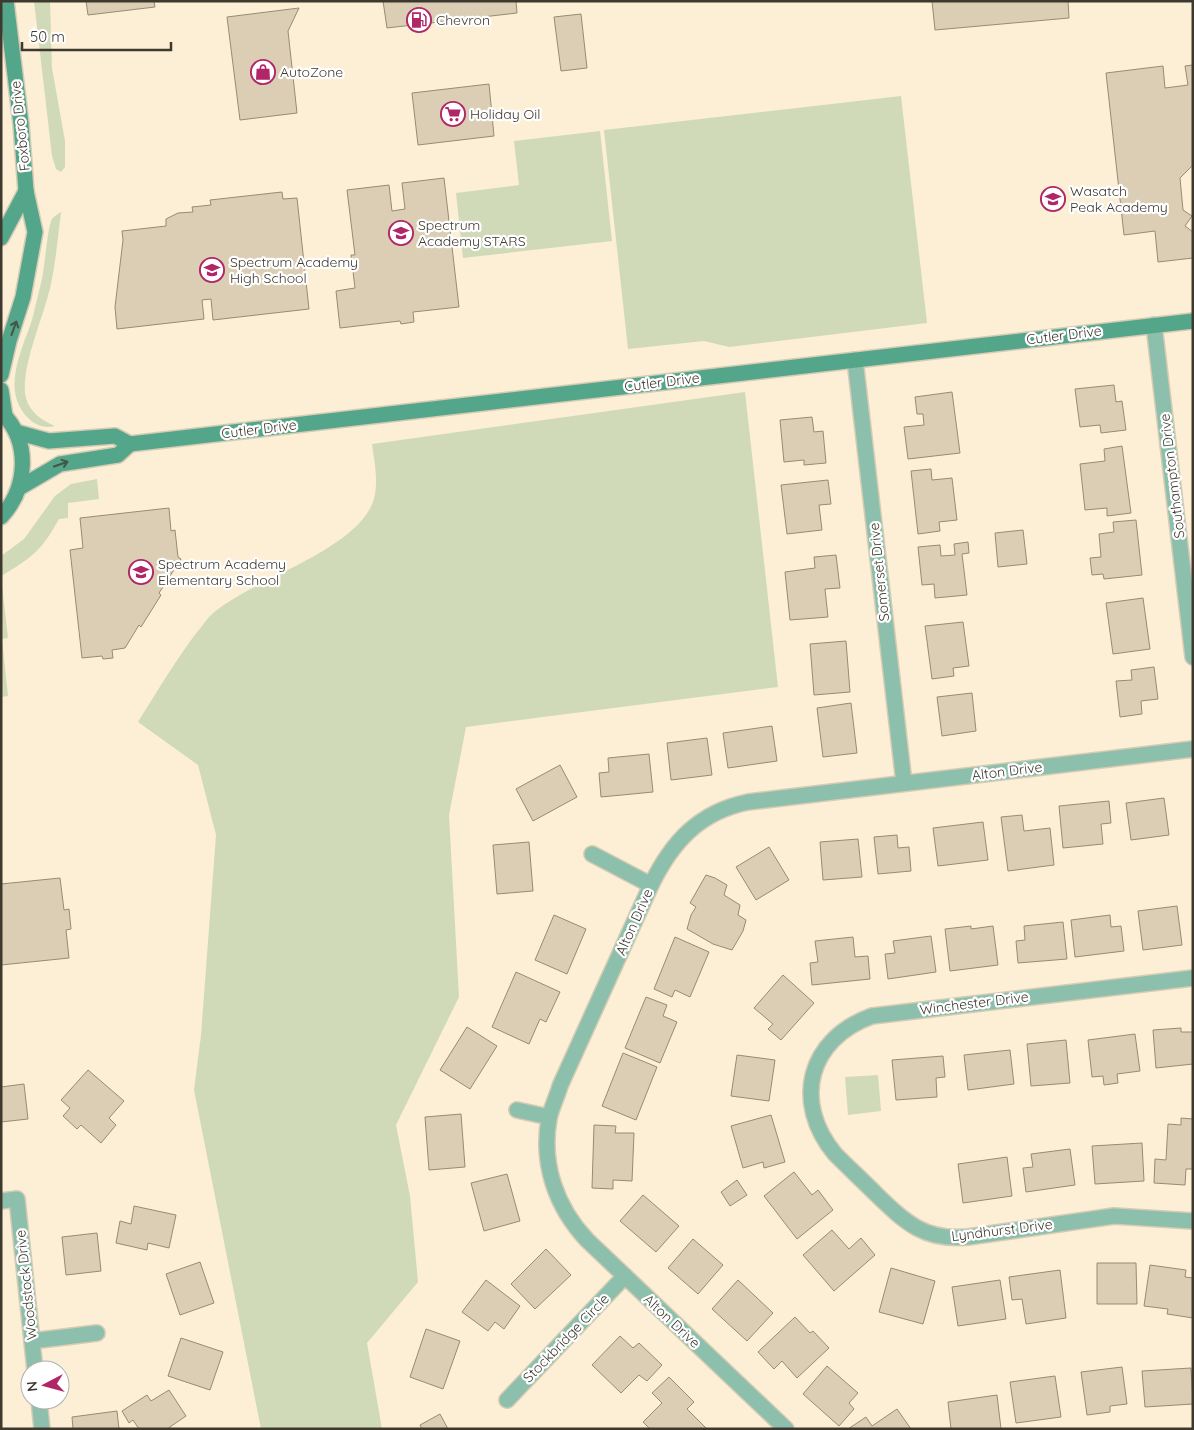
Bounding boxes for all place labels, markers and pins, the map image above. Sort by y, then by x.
fuel station icon: Chevron [406,7,432,33]
place label: Chevron [436,11,490,29]
shop icon: AutoZone [250,59,276,85]
place label: AutoZone [280,63,343,81]
supermarket icon: Holiday Oil [440,101,466,127]
place label: Holiday Oil [470,105,540,123]
place label: Wasatch Peak Academy [1070,182,1168,216]
school or university icon: Wasatch Peak Academy [1040,186,1066,212]
place label: Spectrum Academy STARS [418,216,526,250]
school or university icon: Spectrum Academy STARS [388,220,414,246]
place label: Spectrum Academy High School [230,253,358,287]
school or university icon: Spectrum Academy High School [199,257,225,283]
place label: Spectrum Academy Elementary School [158,555,286,589]
school or university icon: Spectrum Academy Elementary School [128,559,154,585]

